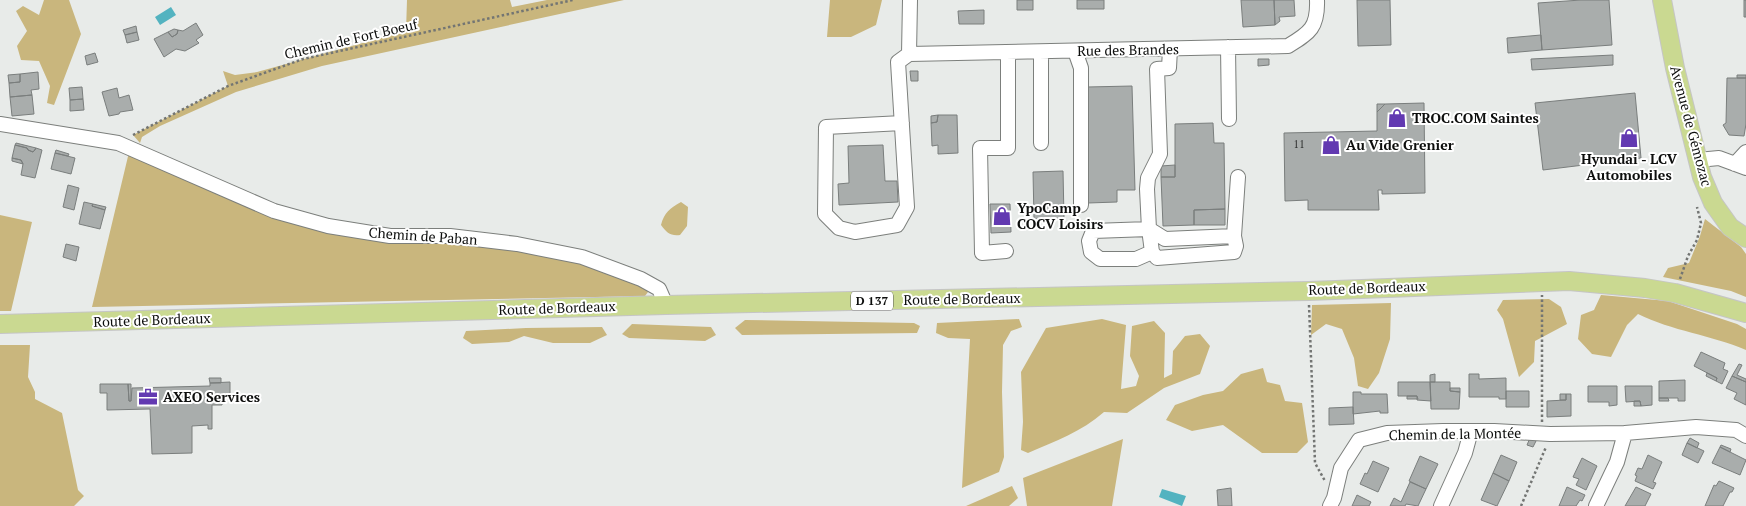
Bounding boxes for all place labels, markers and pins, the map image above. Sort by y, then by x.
shop icon: TROC.COM Saintes [1386,107,1408,129]
place label: TROC.COM Saintes [1412,108,1539,127]
shop icon: Hyundai - LCV Automobiles [1618,127,1640,149]
shop icon: Au Vide Grenier [1320,134,1342,156]
place label: Au Vide Grenier [1346,135,1454,154]
place label: Hyundai - LCV Automobiles [1581,149,1678,184]
place label: YpoCamp COCV Loisirs [1017,198,1103,233]
shop icon: YpoCamp COCV Loisirs [991,205,1013,227]
office icon: AXEO Services [137,386,159,408]
place label: AXEO Services [163,387,260,406]

